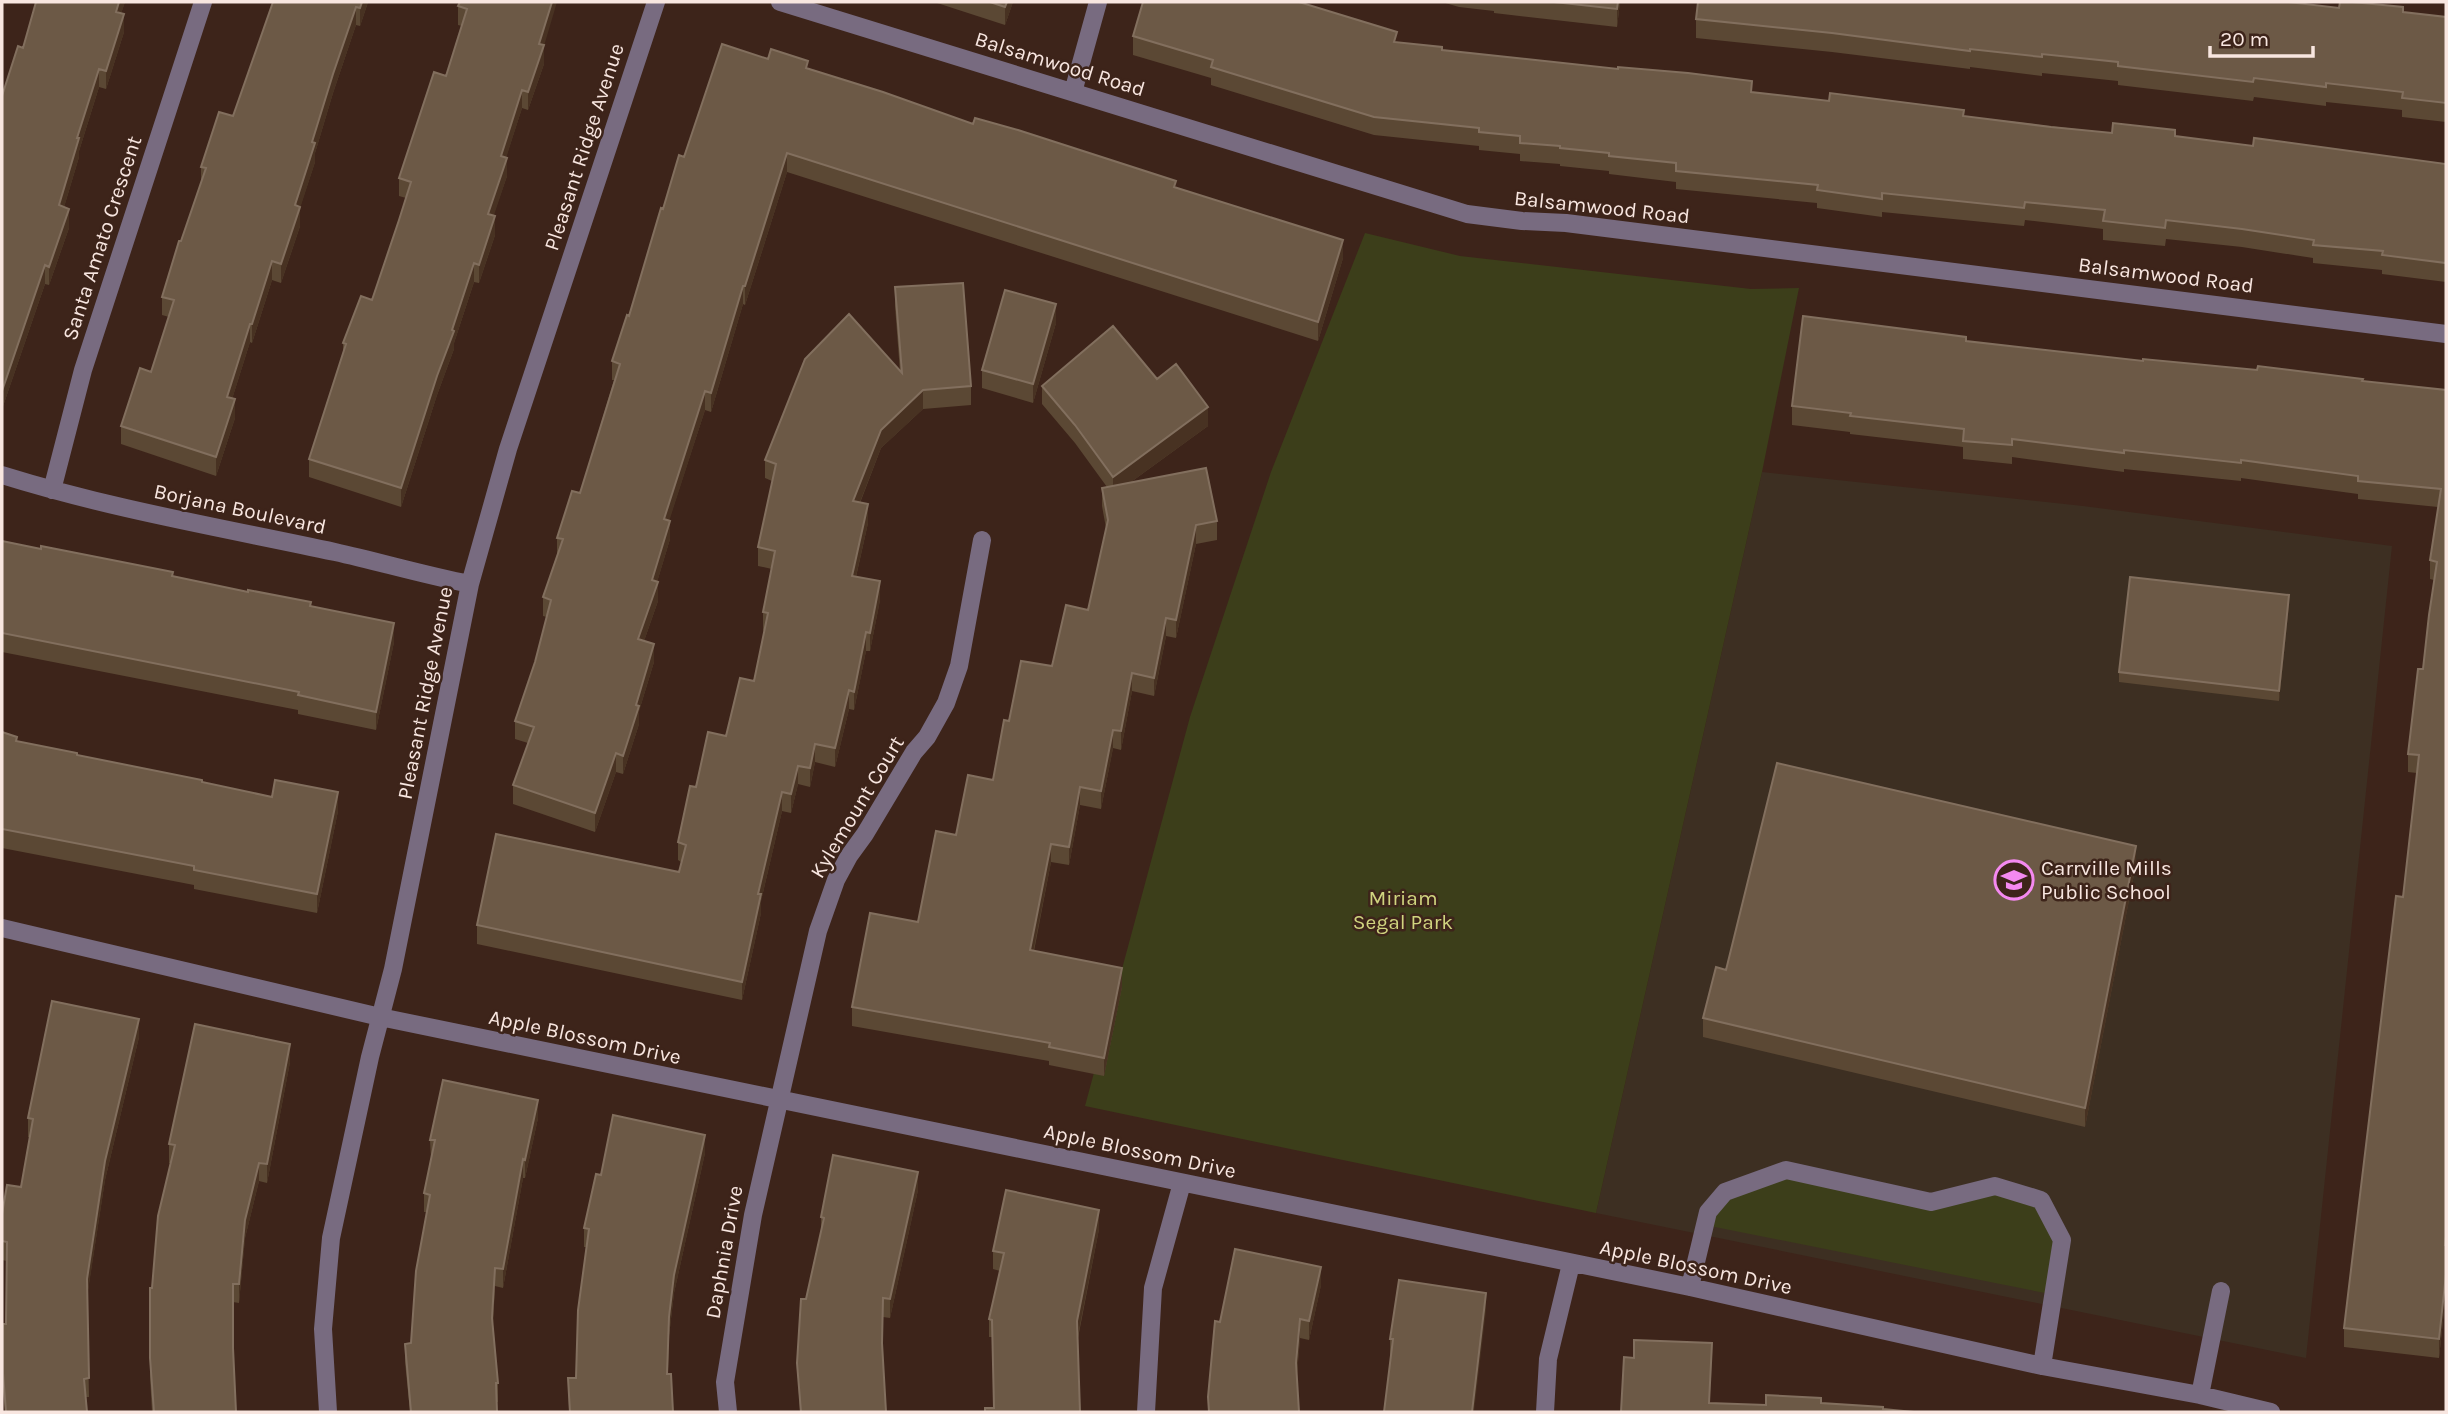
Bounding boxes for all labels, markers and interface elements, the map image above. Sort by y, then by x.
scale bar [2210,14,2313,58]
street label: Balsamwood Road [972,27,1148,101]
text: 20 m [2220,27,2269,51]
street label: Pleasant Ridge Avenue [539,40,629,254]
street label: Santa Amato Crescent [58,133,146,343]
street label: Balsamwood Road [1513,186,1691,228]
street label: Balsamwood Road [2077,252,2255,298]
street label: Borjana Boulevard [152,479,328,539]
street label: Pleasant Ridge Avenue [393,585,457,801]
street label: Kylemount Court [805,732,909,882]
place label: Carrville Mills Public School [2041,856,2172,904]
school or university icon: Carrville Mills Public School [1993,859,2035,901]
park label: Miriam Segal Park [1353,886,1453,934]
street label: Apple Blossom Drive [487,1005,683,1069]
street label: Apple Blossom Drive [1042,1119,1238,1183]
street label: Daphnia Drive [700,1183,748,1321]
street label: Apple Blossom Drive [1598,1235,1794,1299]

